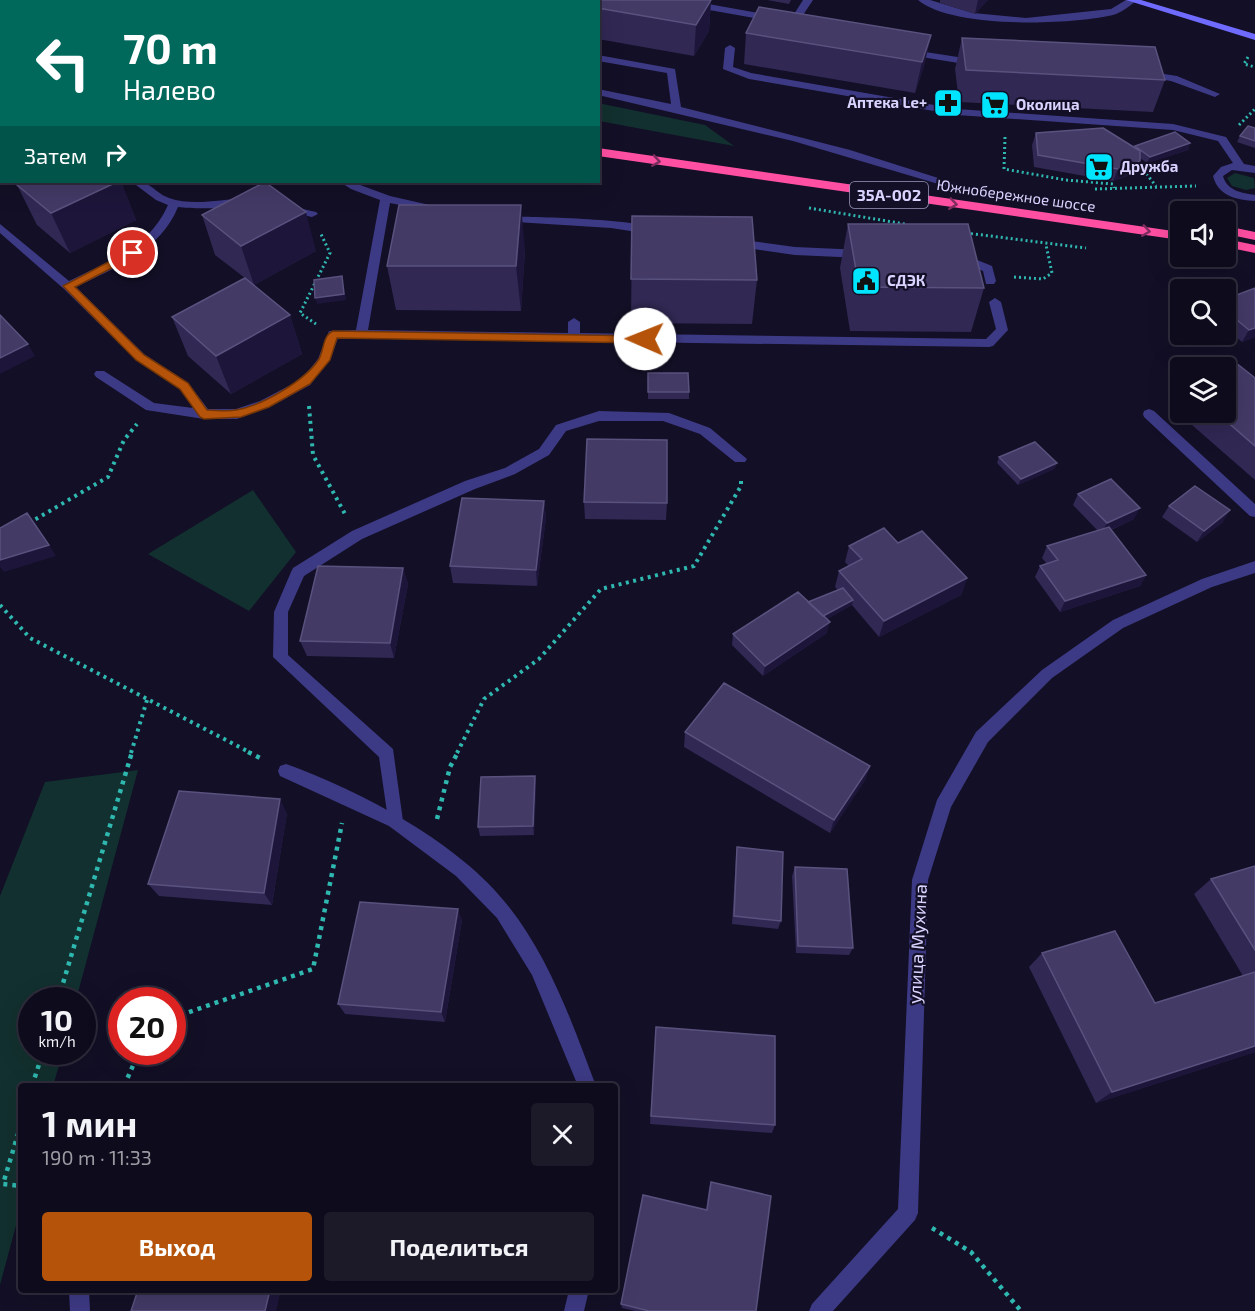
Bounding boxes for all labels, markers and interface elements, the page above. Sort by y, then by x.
text: 70 m [123,22,218,72]
icon: left [24,24,102,102]
text: Налево [123,73,216,105]
pharmacy icon: Аптека Le+ [932,87,964,119]
supermarket icon: Околица [979,89,1011,121]
place label: Аптека Le+ [847,93,927,111]
place label: Околица [1016,95,1080,113]
icon: right [99,138,132,171]
text: Затем [24,142,87,168]
supermarket icon: Дружба [1083,151,1115,183]
one-way arrow [651,154,661,167]
place label: Дружба [1120,157,1178,175]
street label: Южнобережное шоссе [935,175,1097,215]
road number: 35А-002 [850,182,928,208]
one-way arrow [949,197,958,209]
map controls [1170,201,1236,423]
button: sound [1170,201,1236,267]
one-way arrow [1142,225,1151,237]
pin [107,227,158,278]
icon: arrive [116,236,149,269]
public building icon: СДЭК [850,265,882,297]
place label: СДЭК [887,271,926,289]
button: search [1170,279,1236,345]
position arrow [613,307,677,371]
button: layers [1170,357,1236,423]
street label: улица Мухина [903,883,931,1005]
speed limit sign: 20 [108,987,186,1065]
text: 10 [41,1001,73,1037]
text: km/h [38,1032,76,1050]
text: 1 мин [42,1101,137,1144]
button: close [531,1103,594,1166]
text: 190 m · 11:33 [42,1145,152,1169]
button: Выход [42,1212,312,1281]
button: Поделиться [324,1212,594,1281]

